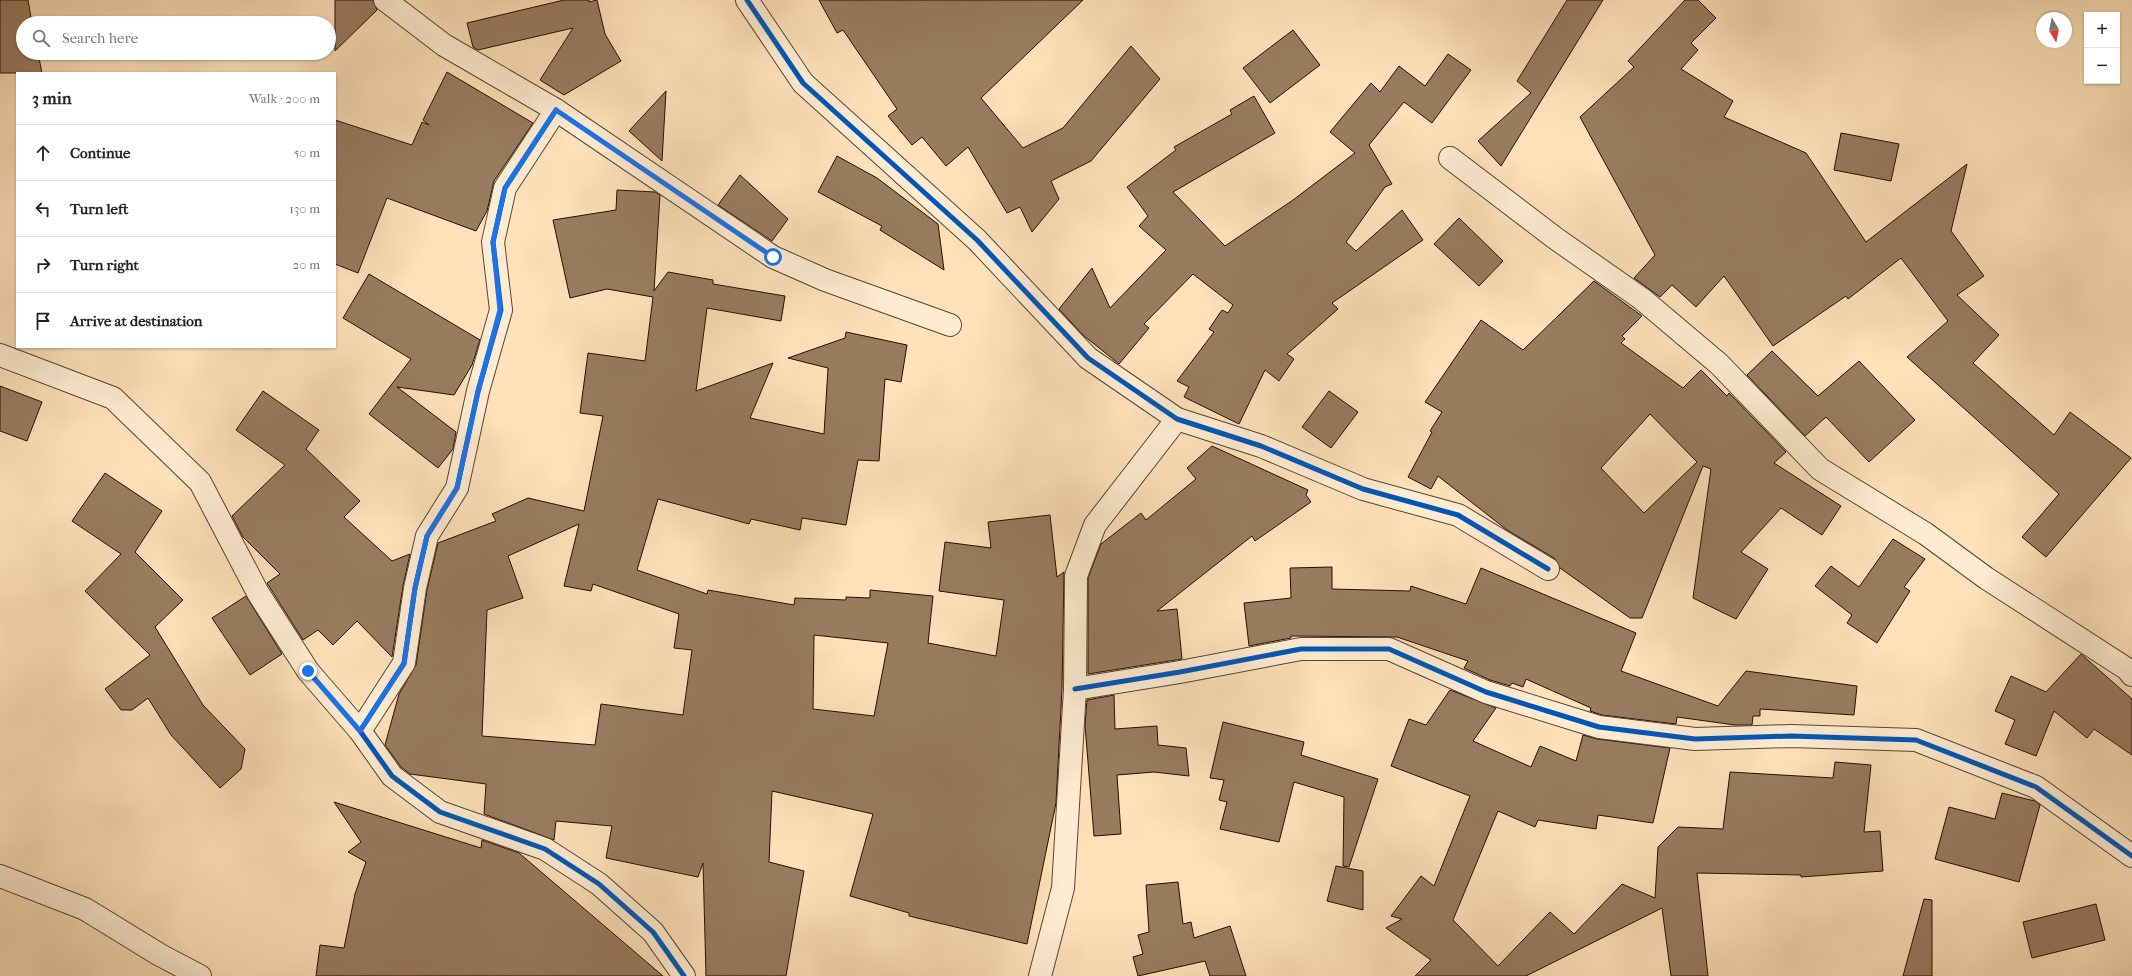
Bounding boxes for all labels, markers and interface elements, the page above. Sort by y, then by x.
north arrow [2036,12,2072,48]
map controls [2084,12,2120,84]
button: + [2084,12,2120,48]
search box [16,16,336,60]
icon: search [30,27,52,49]
text: Search here [62,29,138,47]
button: − [2084,48,2120,84]
text: 3 min [32,88,72,108]
text: Walk · 200 m [249,91,320,106]
icon: ahead [32,142,54,164]
text: Continue [70,144,130,162]
text: 50 m [294,145,320,160]
icon: left [32,198,54,220]
text: Turn left [70,200,128,218]
text: 130 m [289,201,320,216]
route start [764,248,782,266]
icon: right [32,254,54,276]
text: Turn right [70,256,139,274]
text: 20 m [293,257,320,272]
icon: arrive [32,310,54,332]
text: Arrive at destination [70,312,202,330]
route end [299,662,317,680]

